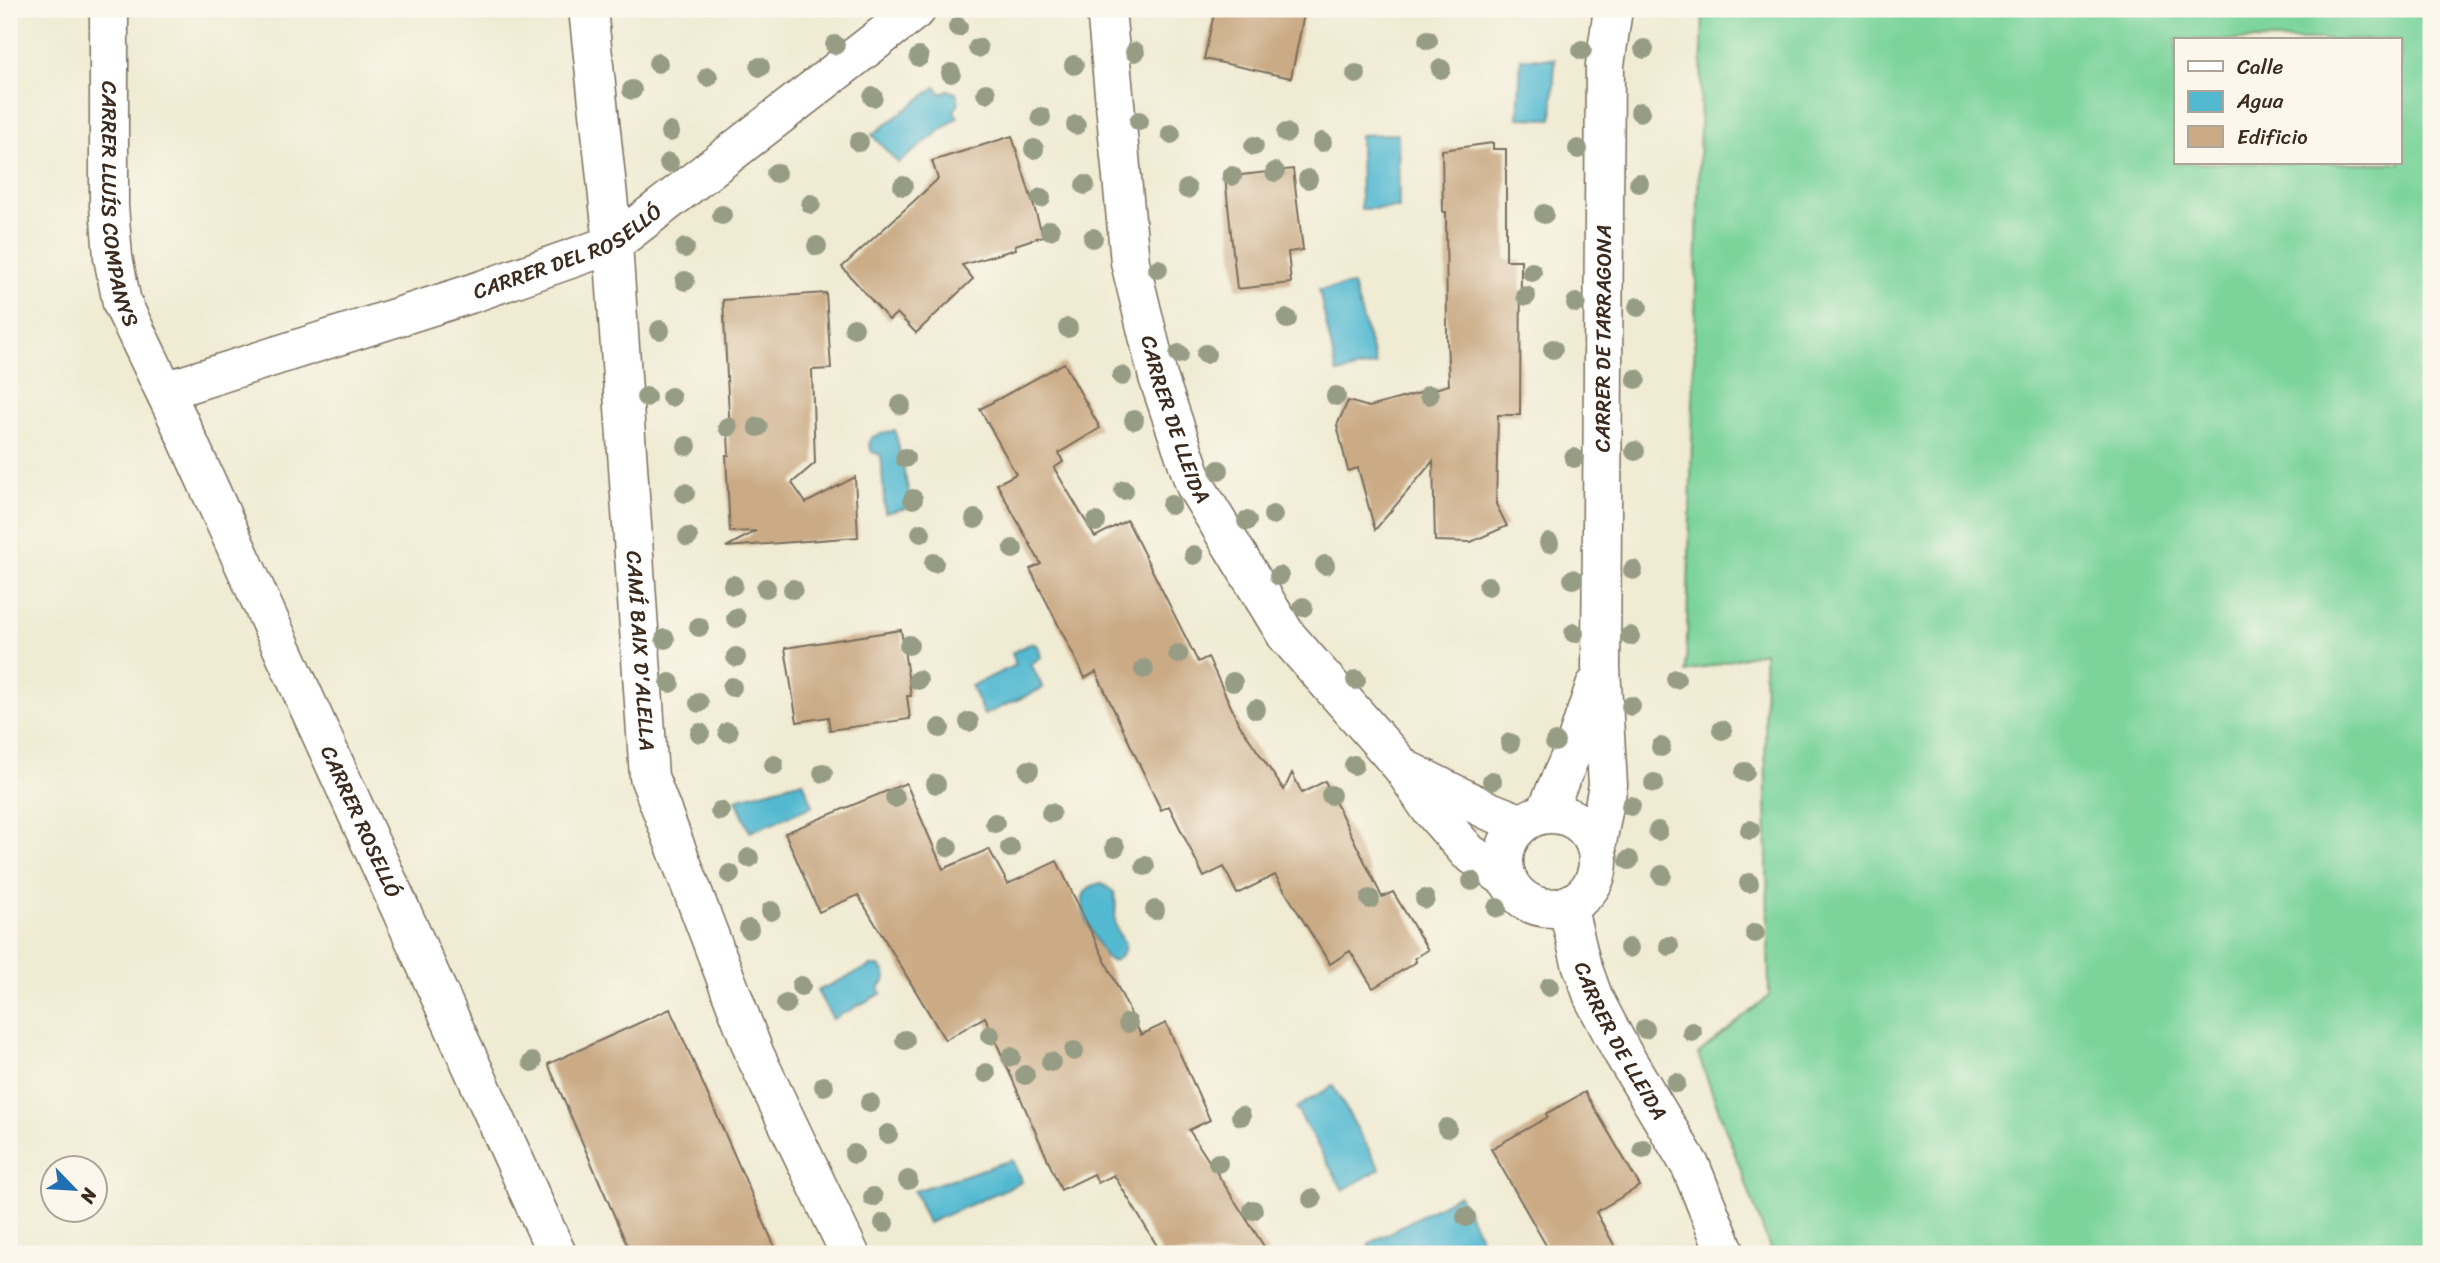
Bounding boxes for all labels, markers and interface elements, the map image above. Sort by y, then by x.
legend [2174,38,2402,164]
text: Calle [2237,48,2284,86]
street label: CARRER LLUÍS COMPANYS [90,81,150,334]
text: Agua [2236,82,2284,120]
text: Edificio [2237,118,2308,156]
street label: CARRER DEL ROSELLÓ [468,193,671,311]
street label: CARRER DE TARRAGONA [1583,224,1623,452]
street label: CARRER DE LLEIDA [1130,331,1221,511]
street label: CAMÍ BAIX D'ALELLA [615,550,666,752]
street label: CARRER ROSELLÓ [309,739,412,904]
street label: CARRER DE LLEIDA [1563,956,1678,1128]
north arrow [38,1154,108,1224]
text: N [71,1182,107,1210]

